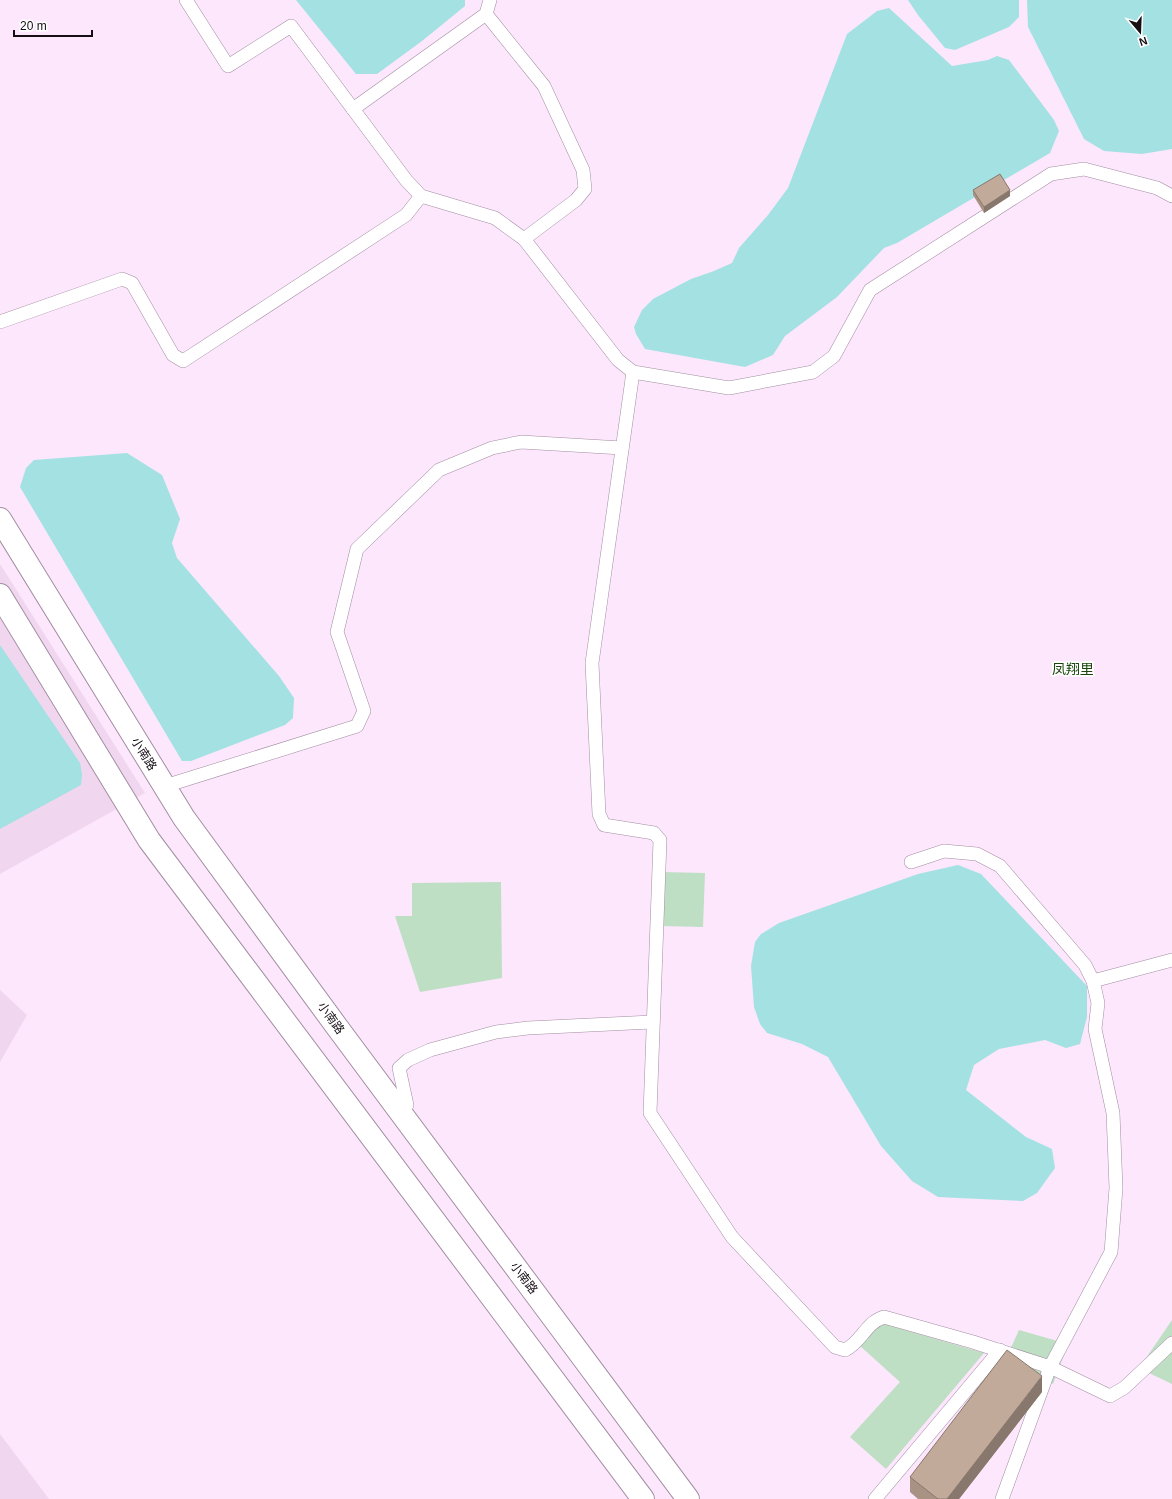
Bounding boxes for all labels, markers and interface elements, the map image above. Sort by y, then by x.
scale bar [14,12,92,38]
north arrow [1120,12,1160,52]
text: 20 m [20,19,47,33]
text: N [1137,34,1149,48]
district label: 凤翔里 [1052,661,1094,677]
street label: 小南路 [129,735,159,773]
street label: 小南路 [315,999,347,1037]
street label: 小南路 [508,1259,540,1297]

